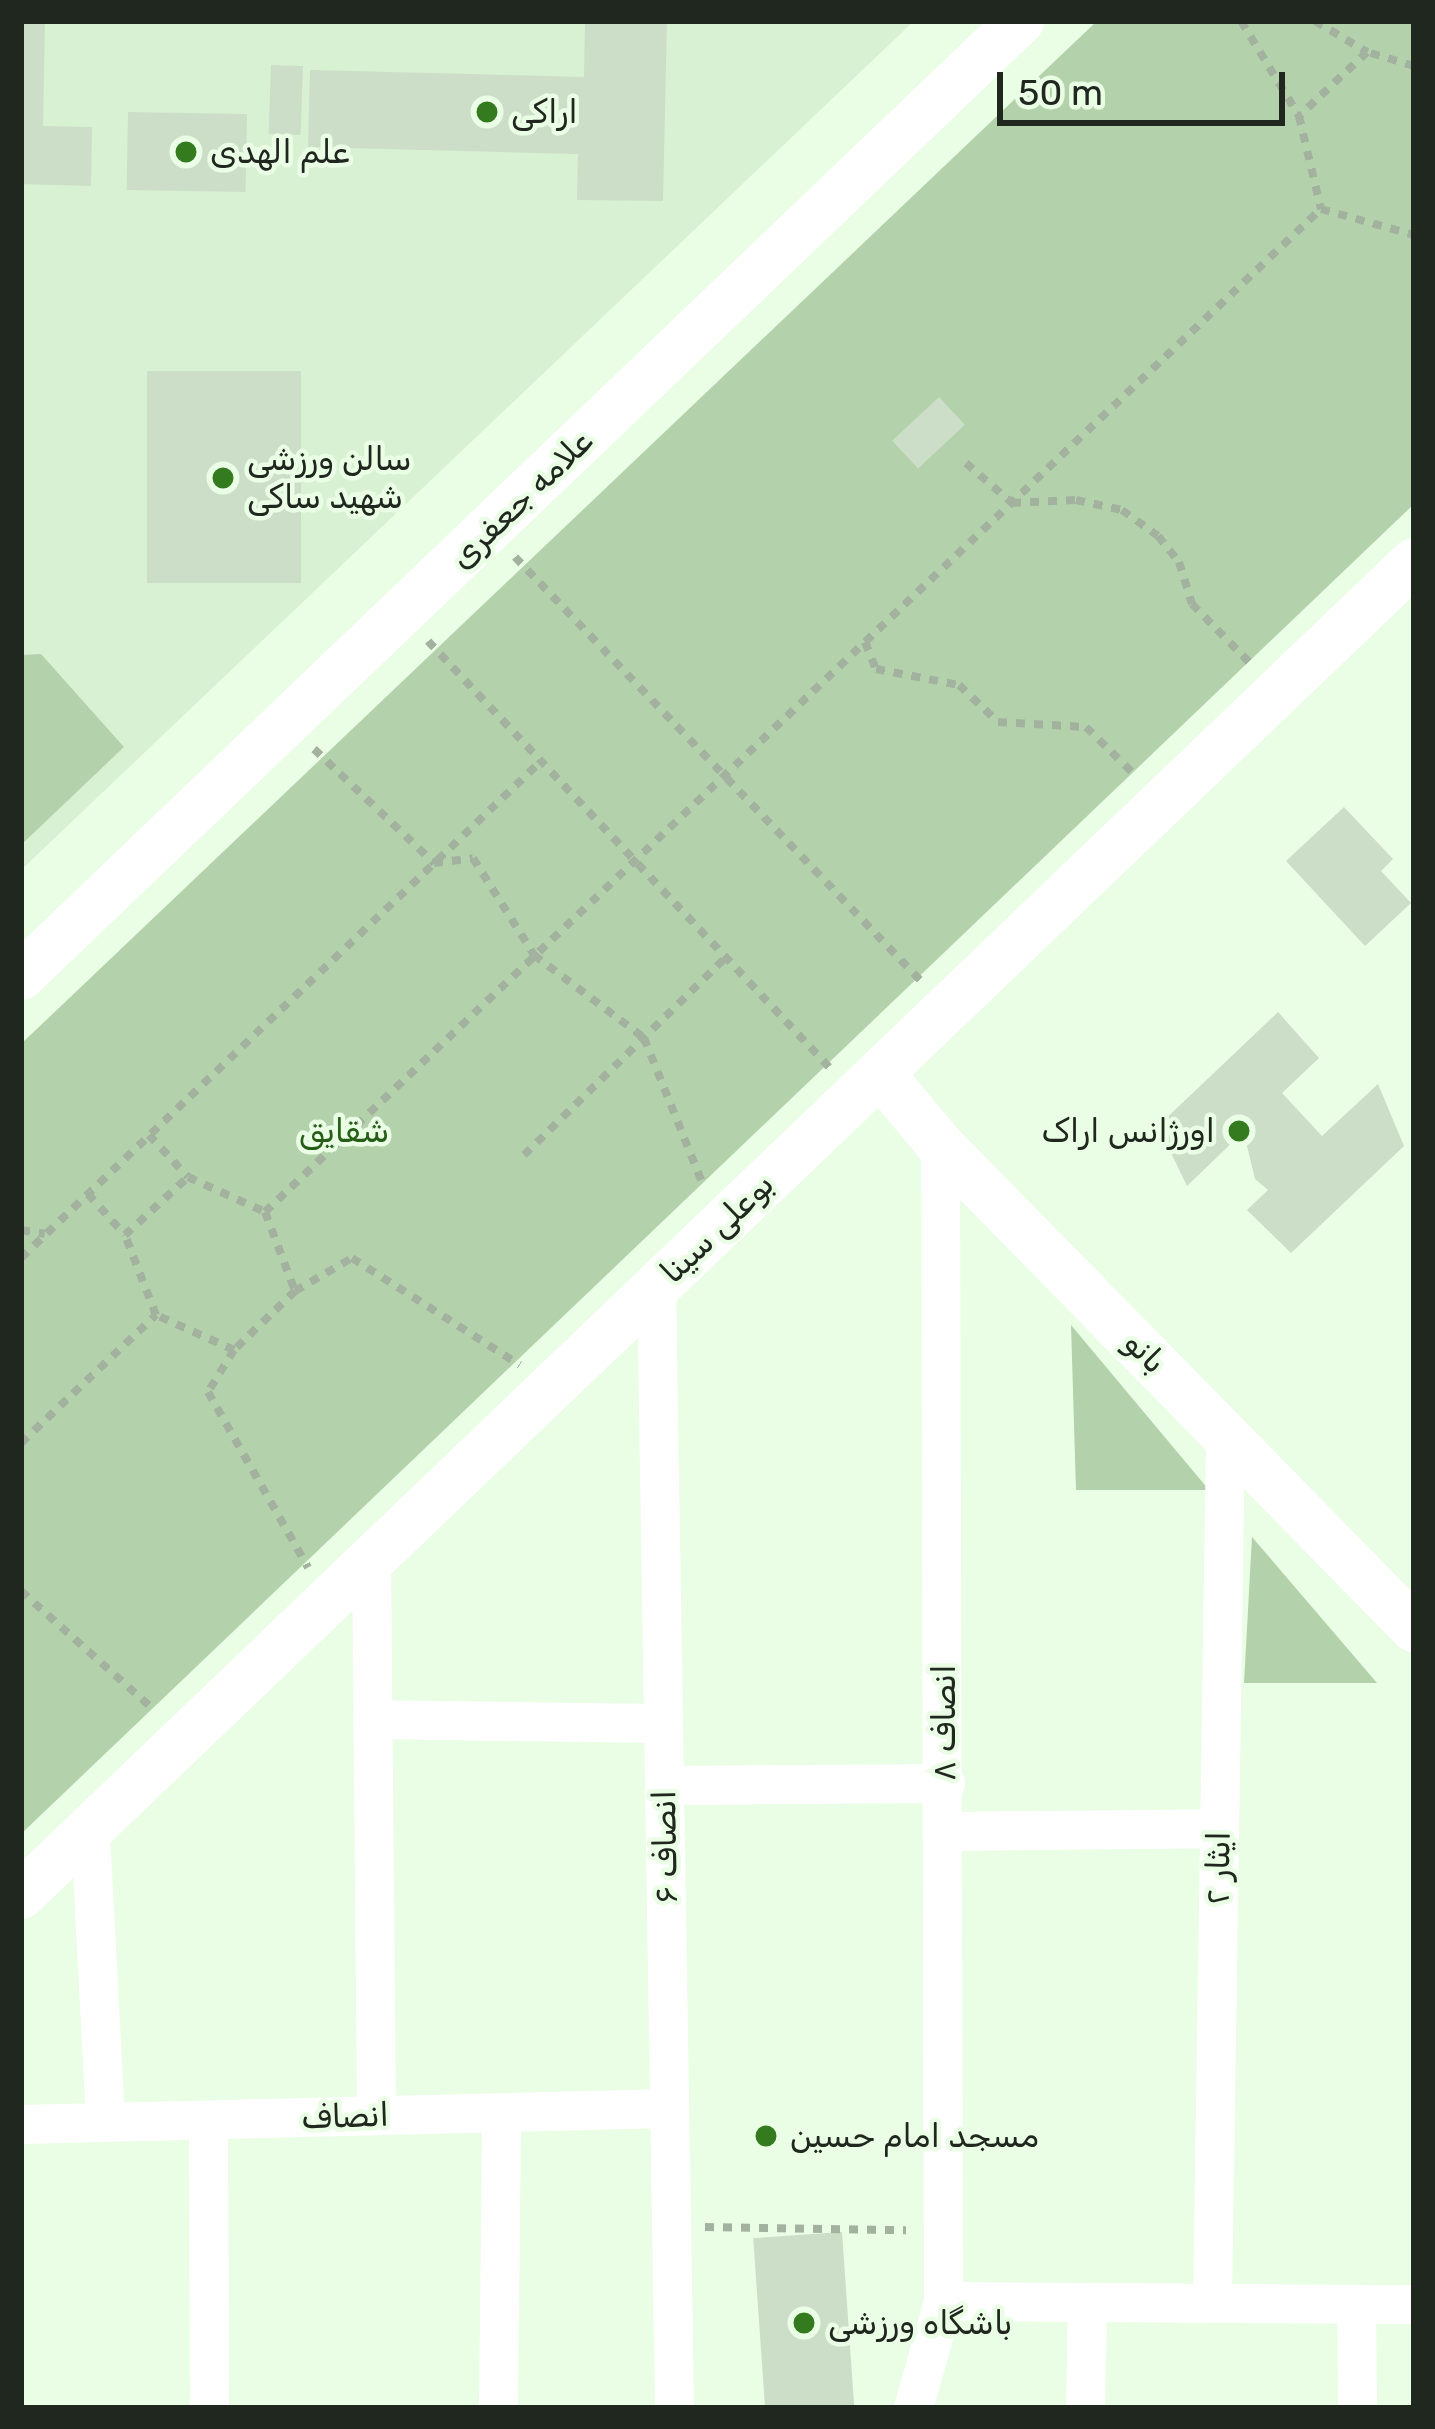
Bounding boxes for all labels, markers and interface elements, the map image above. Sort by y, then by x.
scale bar [1003,48,1291,122]
text: 50 m [1018,71,1103,114]
place label: اراکی [511,92,578,132]
marker: اراکی [474,99,500,125]
place label: علم الهدی [210,132,349,172]
marker: علم الهدی [173,139,199,165]
street label: علامه جعفری [441,421,601,577]
place label: سالن ورزشی شهید ساکی [247,439,412,517]
marker: سالن ورزشی شهید ساکی [210,465,236,491]
park label: شقایق [299,1111,389,1151]
place label: اورژانس اراک [1041,1111,1215,1151]
marker: اورژانس اراک [1226,1118,1252,1144]
street label: بوعلی سینا [652,1164,782,1292]
street label: بانو [1115,1322,1175,1382]
street label: انصاف ۸ [924,1665,964,1781]
street label: انصاف ۶ [644,1790,686,1904]
street label: ایثار ۲ [1198,1831,1238,1905]
street label: انصاف [300,2095,390,2137]
place label: مسجد امام حسین [790,2116,1039,2156]
marker: مسجد امام حسین [753,2123,779,2149]
place label: باشگاه ورزشی [828,2303,1012,2343]
marker: باشگاه ورزشی [791,2310,817,2336]

